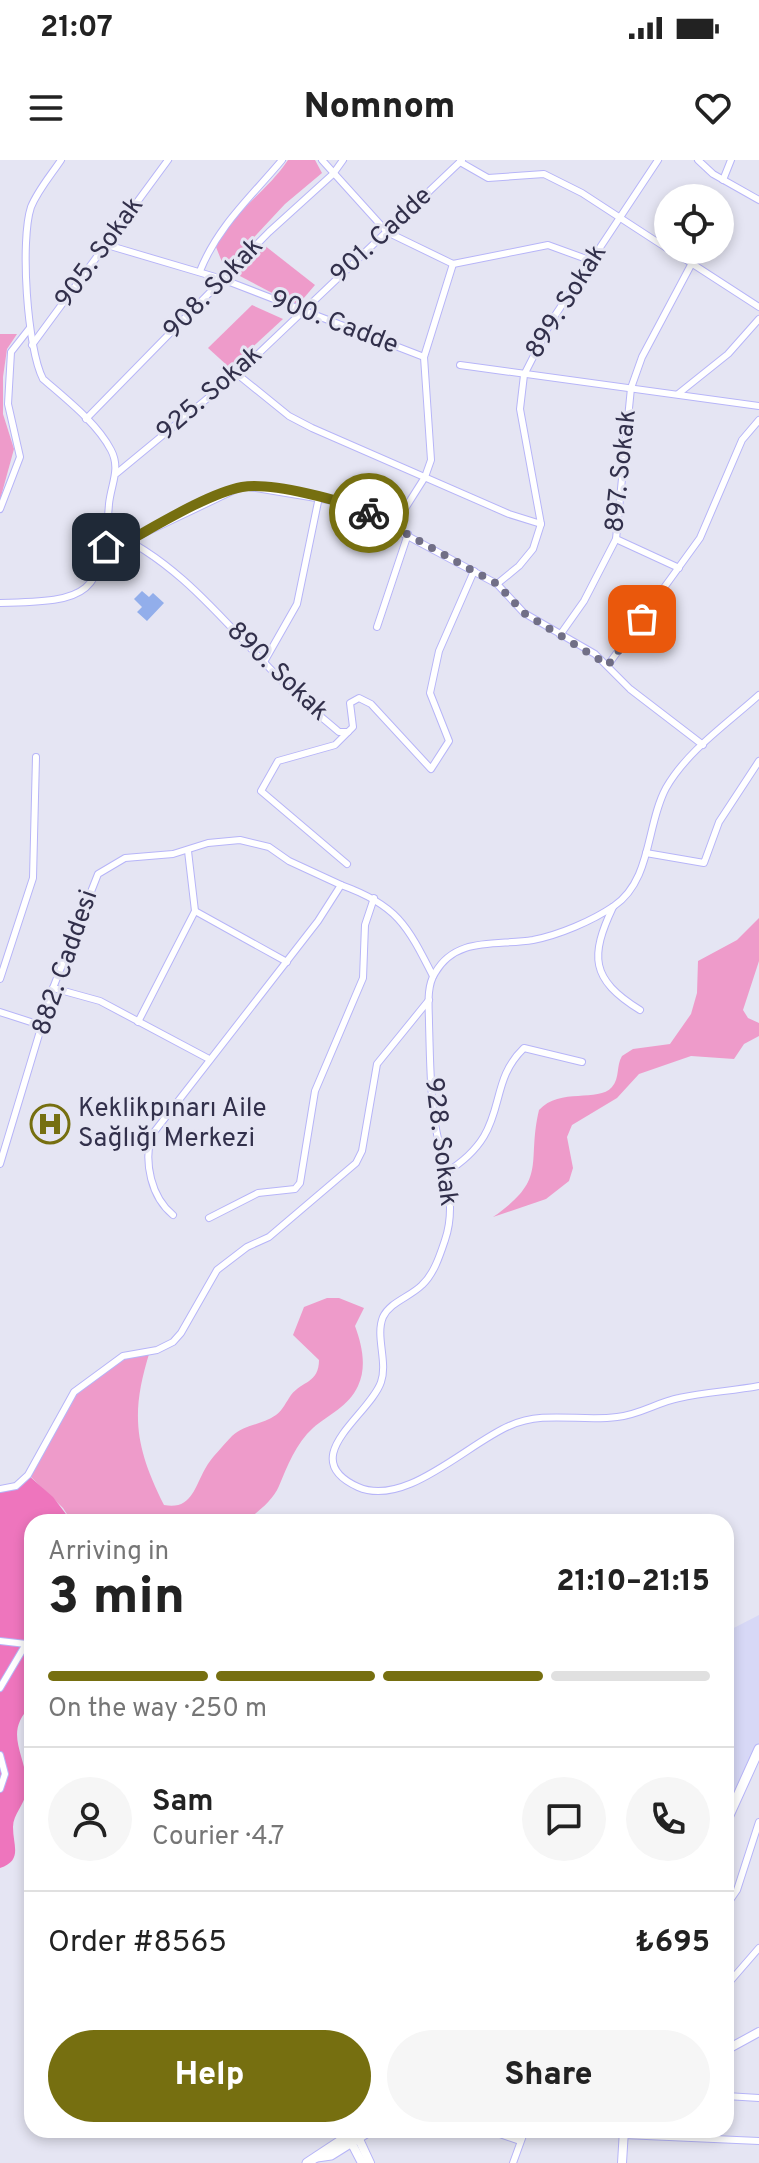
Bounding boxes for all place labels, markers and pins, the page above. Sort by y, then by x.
pin [72,513,140,581]
pin [608,585,676,653]
place label: Keklikpınarı Aile Sağlığı Merkezi [78,1093,267,1156]
hospital icon: Keklikpınarı Aile Sağlığı Merkezi [29,1103,71,1145]

